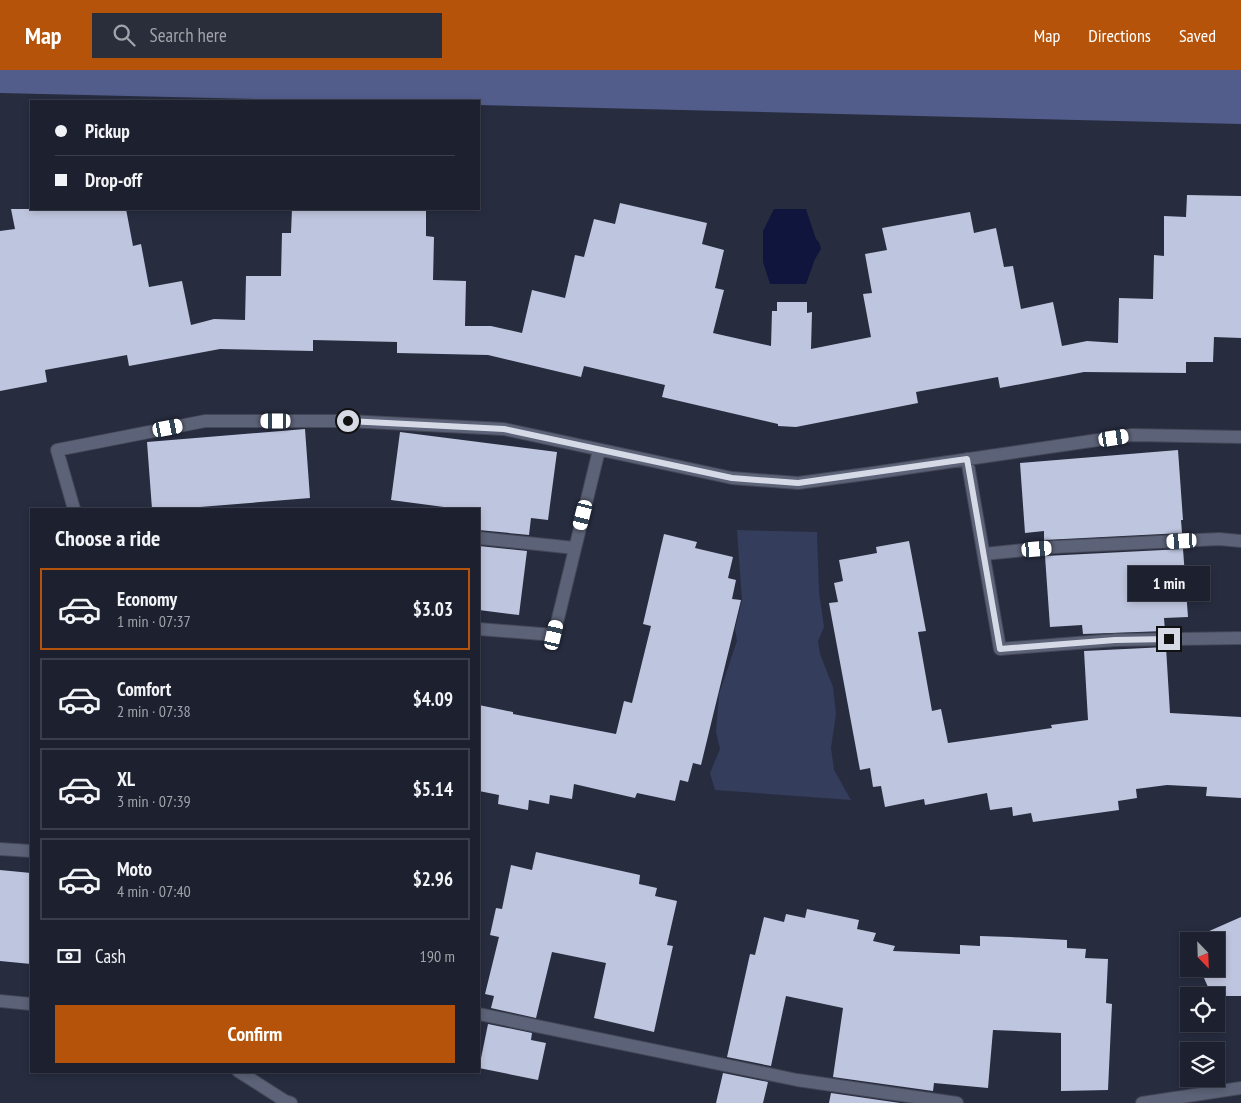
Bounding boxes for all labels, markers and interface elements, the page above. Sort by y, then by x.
search box [92,13,442,58]
text: Map [25,20,62,51]
icon: search [110,21,138,49]
text: Search here [150,23,227,47]
text: Map [1034,24,1060,47]
text: Directions [1088,24,1151,47]
text: Saved [1179,24,1216,47]
text: Pickup [85,119,130,143]
text: Drop-off [85,168,142,192]
route start [337,410,359,432]
car [261,414,291,429]
car [151,418,184,438]
car [1098,428,1129,448]
car [572,499,593,531]
text: Choose a ride [55,524,160,552]
car [1166,533,1197,549]
car [1021,540,1052,558]
callout: 1 min [1128,566,1210,602]
text: 1 min [1153,573,1185,593]
icon: car [57,587,102,632]
text: Economy [117,587,177,611]
text: $3.03 [413,597,453,621]
text: 1 min · 07:37 [117,611,191,631]
car [543,619,564,651]
route end [1158,628,1180,650]
icon: car [57,677,102,722]
text: Comfort [117,677,171,701]
text: $4.09 [413,687,453,711]
text: 2 min · 07:38 [117,701,191,721]
icon: car [57,767,102,812]
text: XL [117,767,135,791]
text: $5.14 [413,777,453,801]
text: 3 min · 07:39 [117,791,191,811]
icon: car [57,857,102,902]
text: Moto [117,857,152,881]
text: $2.96 [413,867,453,891]
text: 4 min · 07:40 [117,881,191,901]
north arrow [1180,932,1225,978]
map controls [1180,932,1225,1087]
icon: cash [55,942,83,970]
text: Cash [95,944,126,968]
text: 190 m [420,946,455,966]
button: locate [1180,987,1225,1032]
button: Confirm [55,1005,455,1063]
button: layers [1180,1042,1225,1087]

